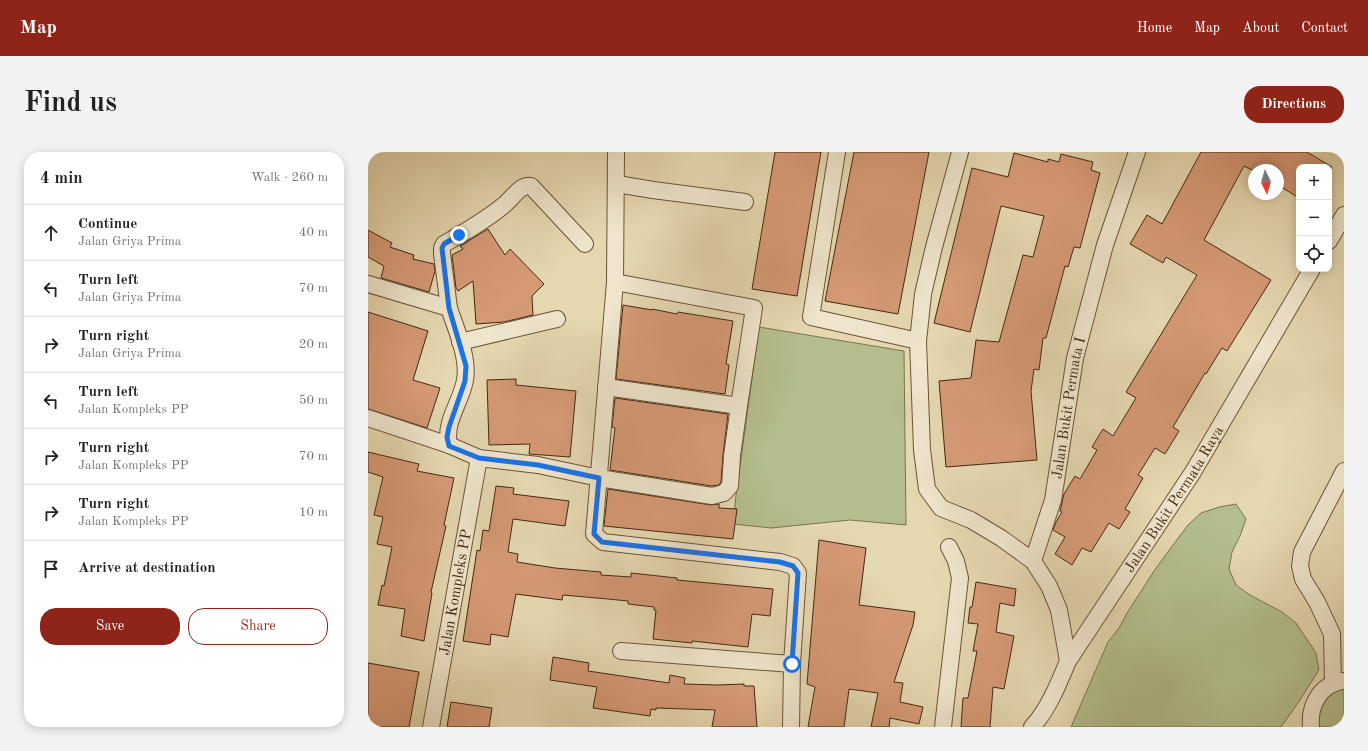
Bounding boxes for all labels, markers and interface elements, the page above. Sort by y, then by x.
text: Map [20,19,57,38]
text: Home [1137,21,1172,35]
text: Map [1194,21,1220,35]
text: About [1242,21,1279,35]
text: Contact [1301,21,1348,35]
button: Directions [1244,86,1344,123]
text: Find us [24,90,117,118]
north arrow [1248,164,1284,200]
map controls [1296,164,1332,272]
button: + [1296,164,1332,200]
text: 4 min [40,170,83,187]
text: Walk · 260 m [251,171,328,184]
button: − [1296,200,1332,236]
text: Continue [78,217,137,232]
icon: ahead [40,222,62,244]
text: 40 m [299,226,328,239]
route end [450,226,468,244]
text: Jalan Griya Prima [78,235,181,248]
button: locate [1296,236,1332,272]
text: Turn left [78,273,138,288]
icon: left [40,278,62,300]
text: 70 m [299,282,328,295]
text: Jalan Griya Prima [78,291,181,304]
text: Turn right [78,329,149,344]
icon: right [40,334,62,356]
street label: Jalan Bukit Permata I [1050,336,1089,480]
text: 20 m [299,338,328,351]
text: Jalan Griya Prima [78,347,181,360]
text: Turn left [78,385,138,400]
icon: left [40,390,62,412]
text: 50 m [299,394,328,407]
text: Jalan Kompleks PP [78,403,189,416]
street label: Jalan Bukit Permata Raya [1123,423,1227,576]
text: Turn right [78,441,149,456]
icon: right [40,446,62,468]
text: 70 m [299,450,328,463]
text: Jalan Kompleks PP [78,459,189,472]
text: Turn right [78,497,149,512]
icon: right [40,502,62,524]
text: 10 m [299,506,328,519]
text: Jalan Kompleks PP [78,515,189,528]
street label: Jalan Kompleks PP [438,528,475,657]
icon: arrive [40,558,62,580]
text: Arrive at destination [78,561,216,576]
button: Save [40,608,180,645]
button: Share [188,608,328,645]
route start [783,655,801,673]

